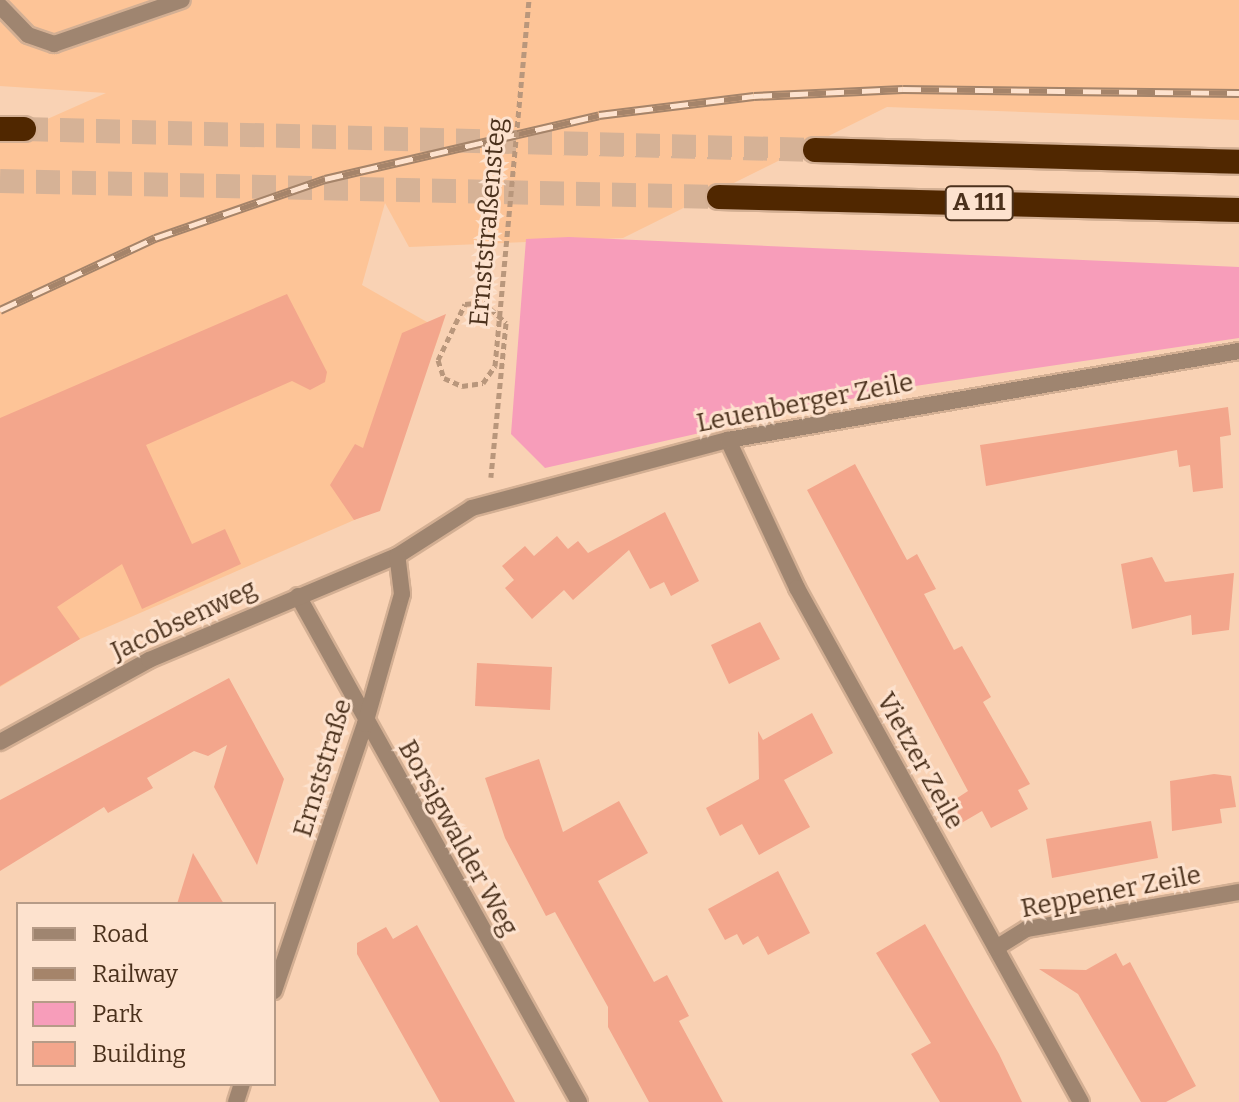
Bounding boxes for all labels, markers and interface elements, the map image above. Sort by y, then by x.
street label: Ernststraßensteg [463,116,513,328]
road number: A 111 [943,183,1015,223]
street label: Leuenberger Zeile [694,367,916,439]
street label: Jacobsenweg [106,573,262,667]
street label: Vietzer Zeile [870,687,970,835]
street label: Ernststraße [287,695,359,841]
street label: Borsigwalder Weg [391,735,525,941]
street label: Reppener Zeile [1018,859,1204,925]
legend [16,902,276,1086]
text: Road [92,920,148,948]
text: Railway [92,960,178,988]
text: Park [92,1000,143,1028]
text: Building [92,1040,186,1068]

